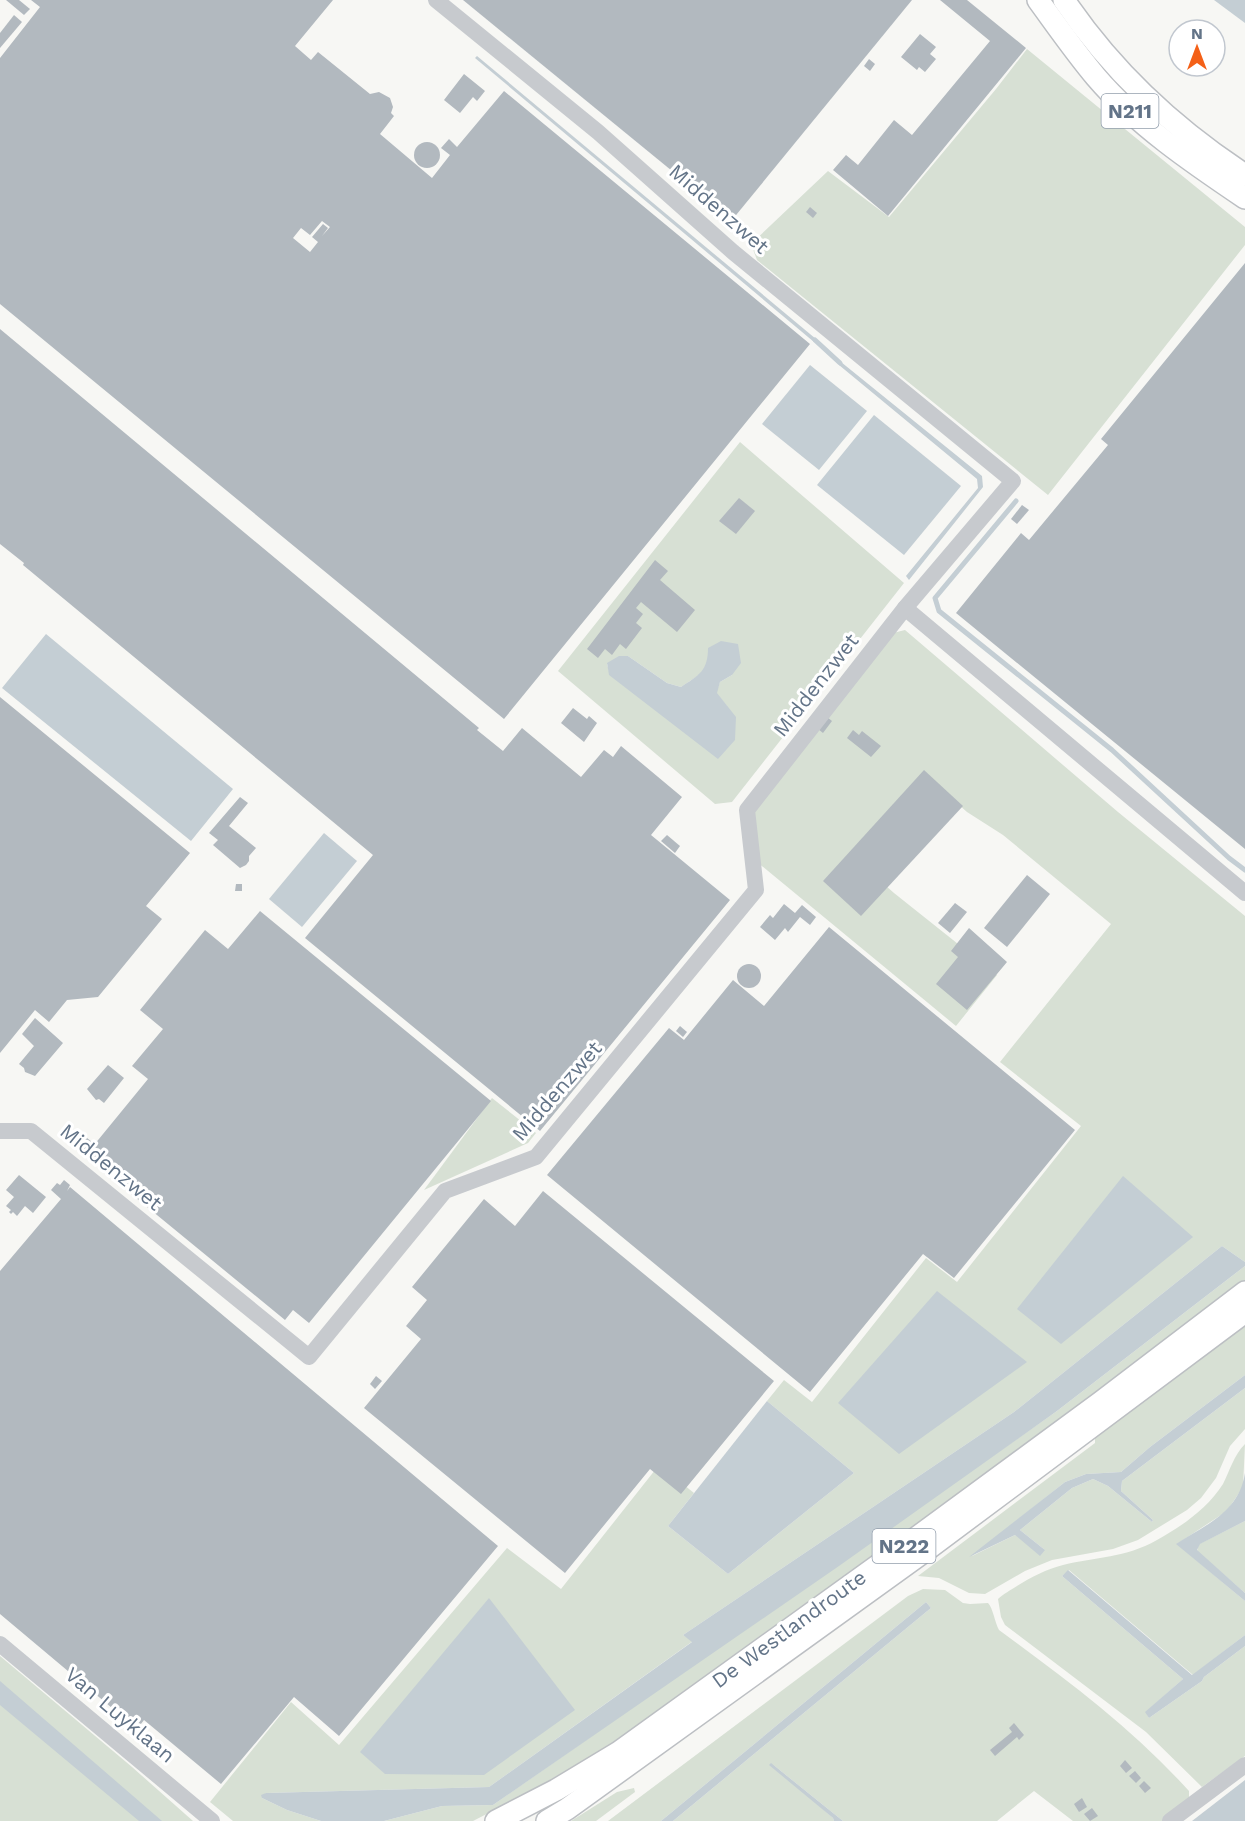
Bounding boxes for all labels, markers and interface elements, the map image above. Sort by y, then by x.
north arrow [1167,18,1227,78]
text: N [1191,24,1203,43]
road number: N211 [1102,94,1158,128]
street label: Middenzwet [664,159,774,259]
street label: Middenzwet [768,628,864,741]
street label: Middenzwet [507,1036,607,1146]
street label: Middenzwet [55,1118,168,1215]
road number: N222 [872,1529,936,1563]
street label: De Westlandroute [707,1564,871,1693]
street label: Van Luyklaan [60,1661,180,1768]

